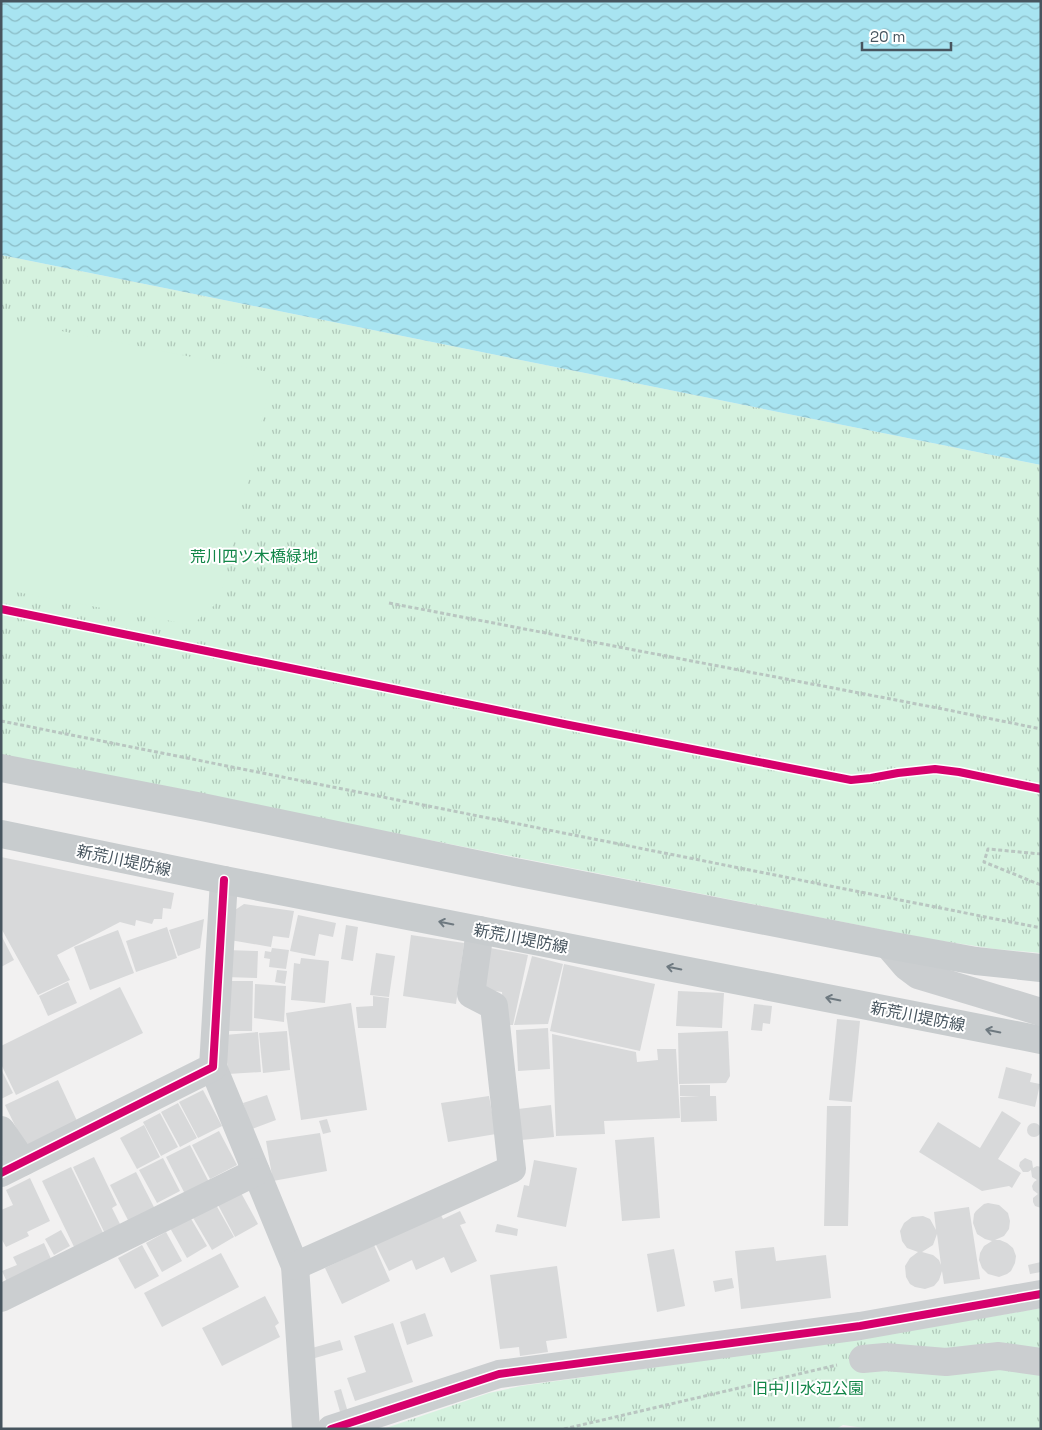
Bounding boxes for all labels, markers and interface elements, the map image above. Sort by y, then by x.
scale bar [862,20,951,52]
text: 20 m [870,27,905,46]
park label: 荒川四ツ木橋緑地 [190,546,318,567]
street label: 新荒川堤防線 [75,840,173,881]
one-way arrow [438,918,454,928]
street label: 新荒川堤防線 [472,919,570,958]
one-way arrow [666,963,682,972]
one-way arrow [826,994,842,1004]
street label: 新荒川堤防線 [869,997,967,1036]
one-way arrow [985,1025,1001,1035]
park label: 旧中川水辺公園 [752,1378,864,1399]

